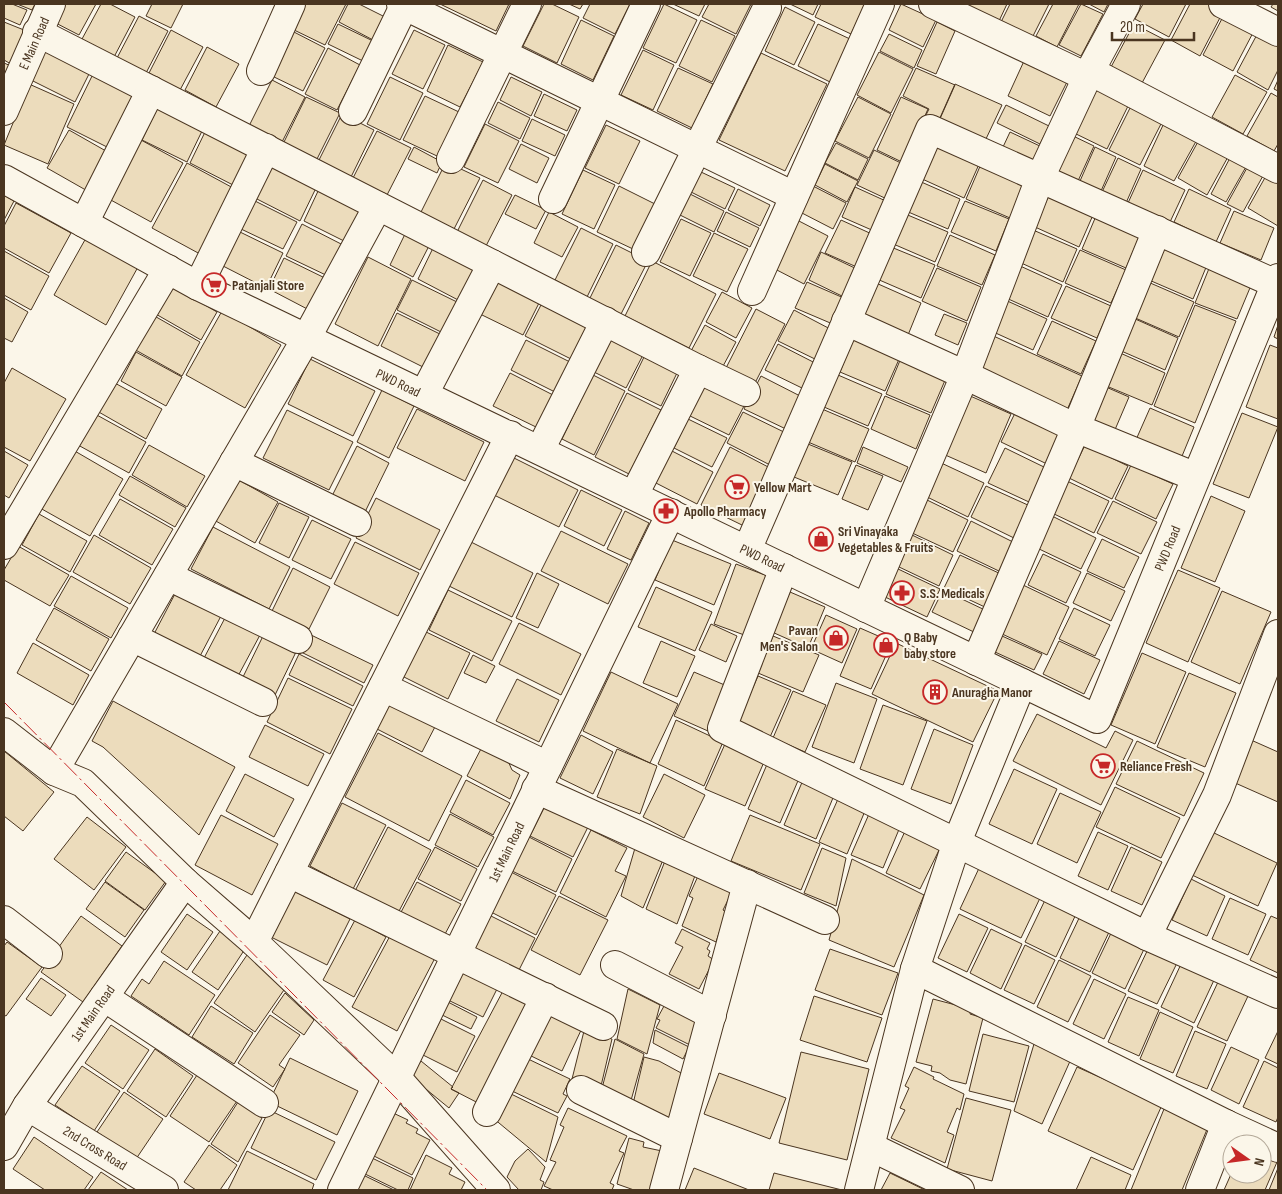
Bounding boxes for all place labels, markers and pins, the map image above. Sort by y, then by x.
supermarket icon: Patanjali Store [201,272,227,298]
place label: Patanjali Store [232,277,304,294]
supermarket icon: Yellow Mart [724,474,750,500]
place label: Yellow Mart [754,479,812,496]
pharmacy icon: Apollo Pharmacy [653,498,679,524]
place label: Apollo Pharmacy [683,503,766,520]
place label: Sri Vinayaka Vegetables & Fruits [838,523,933,556]
shop icon: Sri Vinayaka Vegetables & Fruits [808,526,834,552]
pharmacy icon: S.S. Medicals [889,580,915,606]
place label: S.S. Medicals [920,585,985,602]
place label: Pavan Men's Salon [760,622,818,655]
shop icon: Pavan Men's Salon [823,625,849,651]
place label: Q Baby baby store [904,629,956,662]
shop icon: Q Baby baby store [873,632,899,658]
building icon: Anuragha Manor [922,679,948,705]
place label: Anuragha Manor [951,684,1033,701]
supermarket icon: Reliance Fresh [1090,753,1116,779]
place label: Reliance Fresh [1120,758,1192,775]

